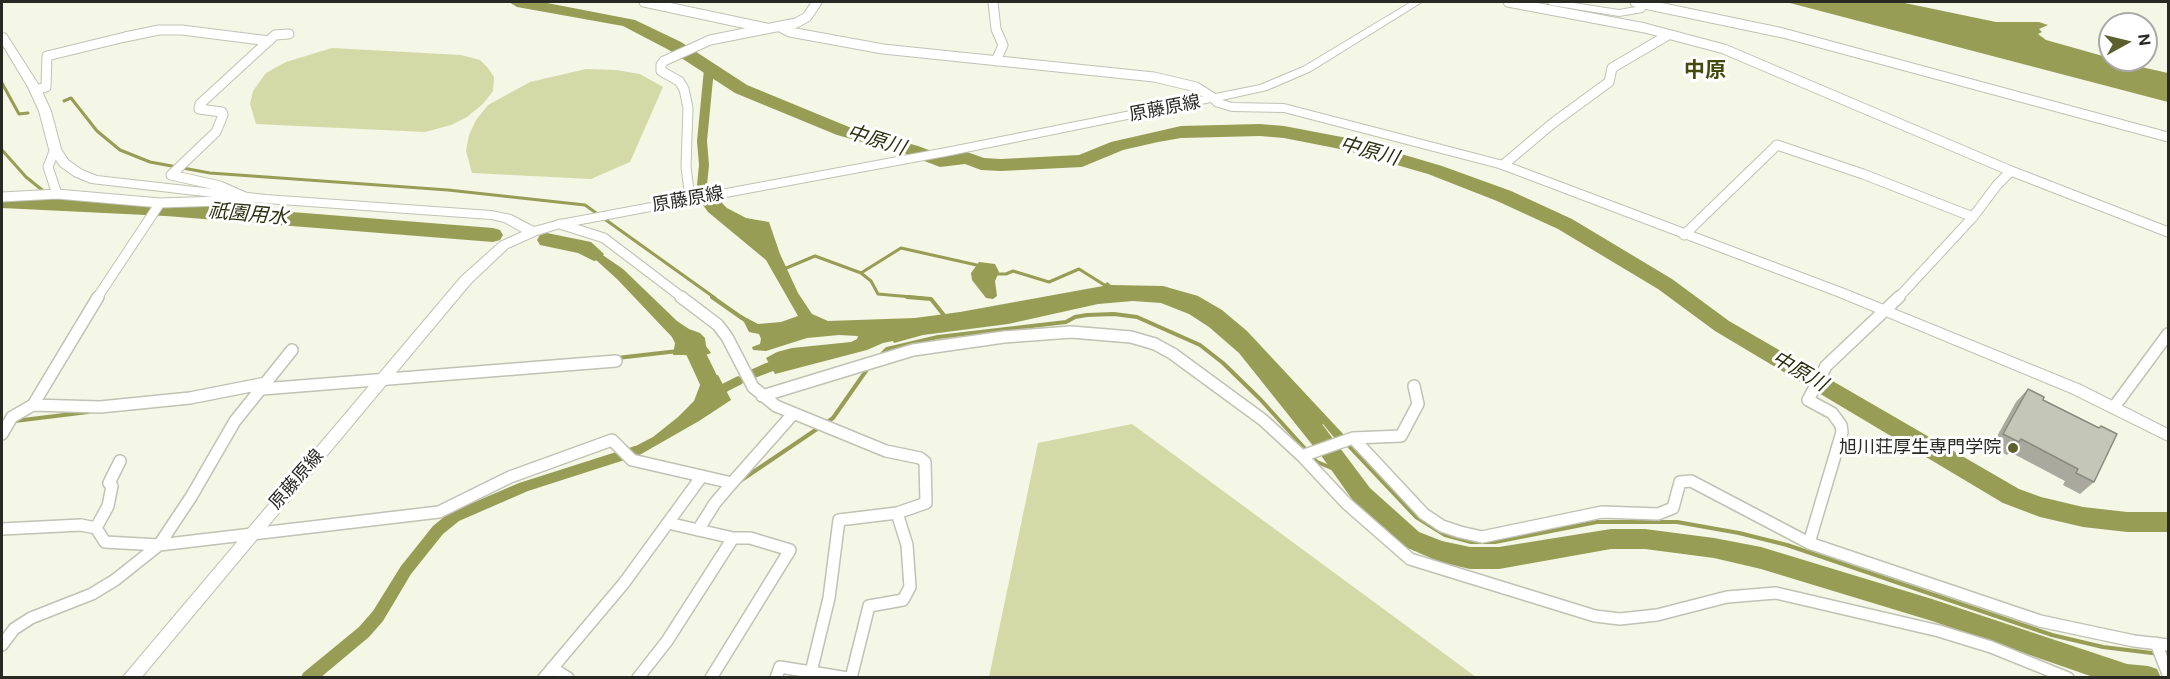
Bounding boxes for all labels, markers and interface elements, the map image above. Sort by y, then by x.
north arrow [2098,12,2158,72]
text: N [2133,32,2156,47]
district label: 中原 [1684,58,1726,84]
street label: 原藤原線 [1128,92,1202,126]
water label: 中原川 [844,121,908,161]
water label: 中原川 [1337,133,1401,171]
street label: 原藤原線 [651,183,725,217]
water label: 祇園用水 [207,200,289,230]
water label: 中原川 [1767,347,1831,397]
place label: 旭川荘厚生専門学院 [1839,437,2001,459]
marker: 旭川荘厚生専門学院 [2006,441,2020,455]
street label: 原藤原線 [265,446,329,514]

